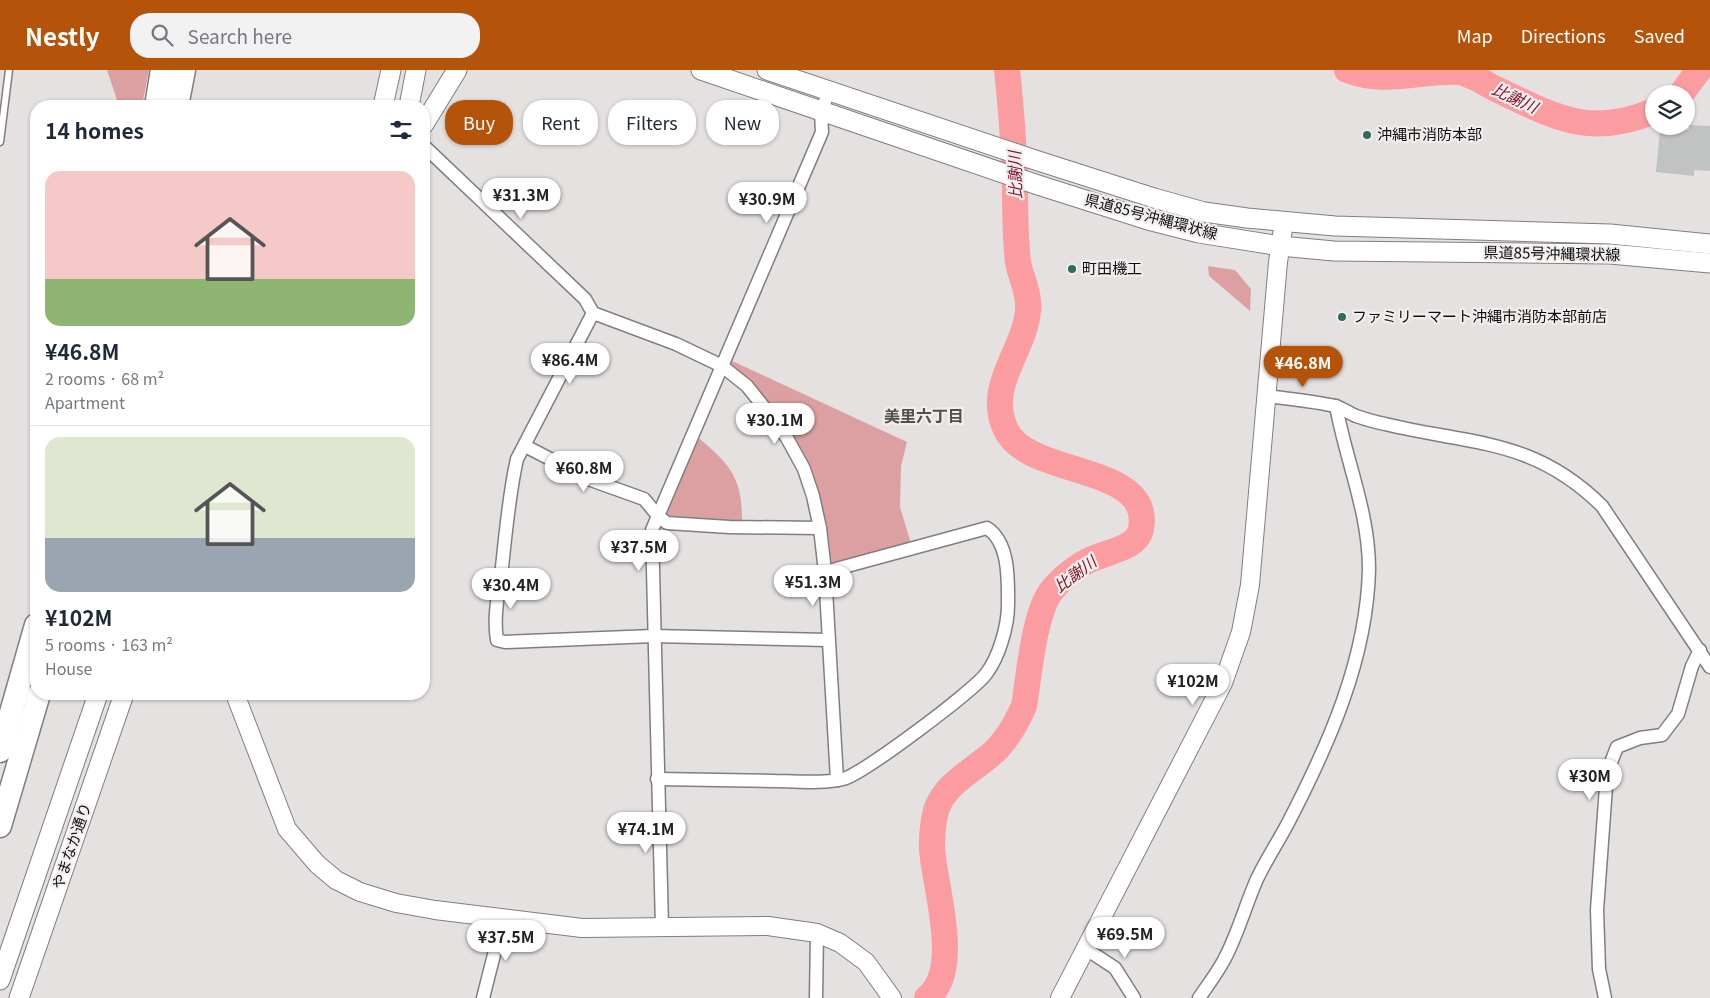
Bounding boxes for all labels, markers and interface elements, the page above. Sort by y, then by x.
search box [130,13,480,58]
text: Nestly [25,18,100,53]
icon: search [148,21,176,49]
text: Search here [188,22,292,49]
text: Map [1457,22,1493,48]
text: Directions [1521,22,1606,48]
text: Saved [1634,22,1685,48]
water label: 比謝川 [1489,76,1544,119]
map controls [1645,85,1695,135]
button: layers [1645,85,1695,135]
chip: Buy [445,100,513,145]
chip: Rent [523,100,598,145]
chip: Filters [608,100,696,145]
chip: New [706,100,779,145]
text: 14 homes [45,115,144,145]
icon: filters [387,116,415,144]
place label: 沖縄市消防本部 [1377,123,1482,144]
marker: 沖縄市消防本部 [1361,129,1373,141]
water label: 比謝川 [1001,149,1027,199]
pin: ¥31.3M [480,178,562,220]
text: ¥31.3M [493,182,549,206]
pin: ¥30.9M [726,182,808,224]
text: ¥30.9M [739,186,795,210]
street label: 県道85号沖縄環状線 [1083,188,1220,243]
icon: home [185,204,275,294]
street label: 県道85号沖縄環状線 [1484,241,1621,264]
place label: 町田機工 [1082,257,1142,278]
marker: 町田機工 [1066,263,1078,275]
place label: ファミリーマート沖縄市消防本部前店 [1352,305,1607,326]
marker: ファミリーマート沖縄市消防本部前店 [1336,311,1348,323]
text: ¥46.8M [45,336,119,366]
pin: ¥86.4M [529,342,611,385]
pin: ¥46.8M [1262,346,1344,388]
text: ¥86.4M [542,347,598,371]
text: ¥46.8M [1275,350,1331,374]
text: 2 rooms · 68 m² [45,366,164,390]
text: Apartment [45,390,125,414]
pin: ¥30.1M [734,402,816,445]
district label: 美里六丁目 [884,403,964,427]
text: ¥30.1M [747,407,803,431]
pin: ¥60.8M [543,450,625,493]
text: ¥60.8M [556,455,612,479]
icon: home [185,469,275,559]
pin: ¥37.5M [598,530,680,572]
text: ¥37.5M [611,534,667,558]
water label: 比謝川 [1048,548,1102,597]
pin: ¥51.3M [772,564,854,607]
pin: ¥30.4M [470,568,552,610]
text: ¥51.3M [785,569,841,593]
text: ¥30.4M [483,572,539,596]
text: ¥102M [45,602,112,632]
text: 5 rooms · 163 m² [45,632,173,656]
text: House [45,656,92,680]
pin: ¥102M [1158,664,1228,706]
text: ¥102M [1167,668,1219,692]
pin: ¥30M [1560,758,1620,801]
text: ¥30M [1569,763,1611,787]
street label: やまなか通り [46,800,95,891]
pin: ¥74.1M [605,812,687,854]
text: ¥74.1M [618,816,674,840]
pin: ¥69.5M [1084,916,1166,959]
pin: ¥37.5M [465,920,547,962]
text: ¥69.5M [1097,921,1153,945]
text: ¥37.5M [478,924,534,948]

